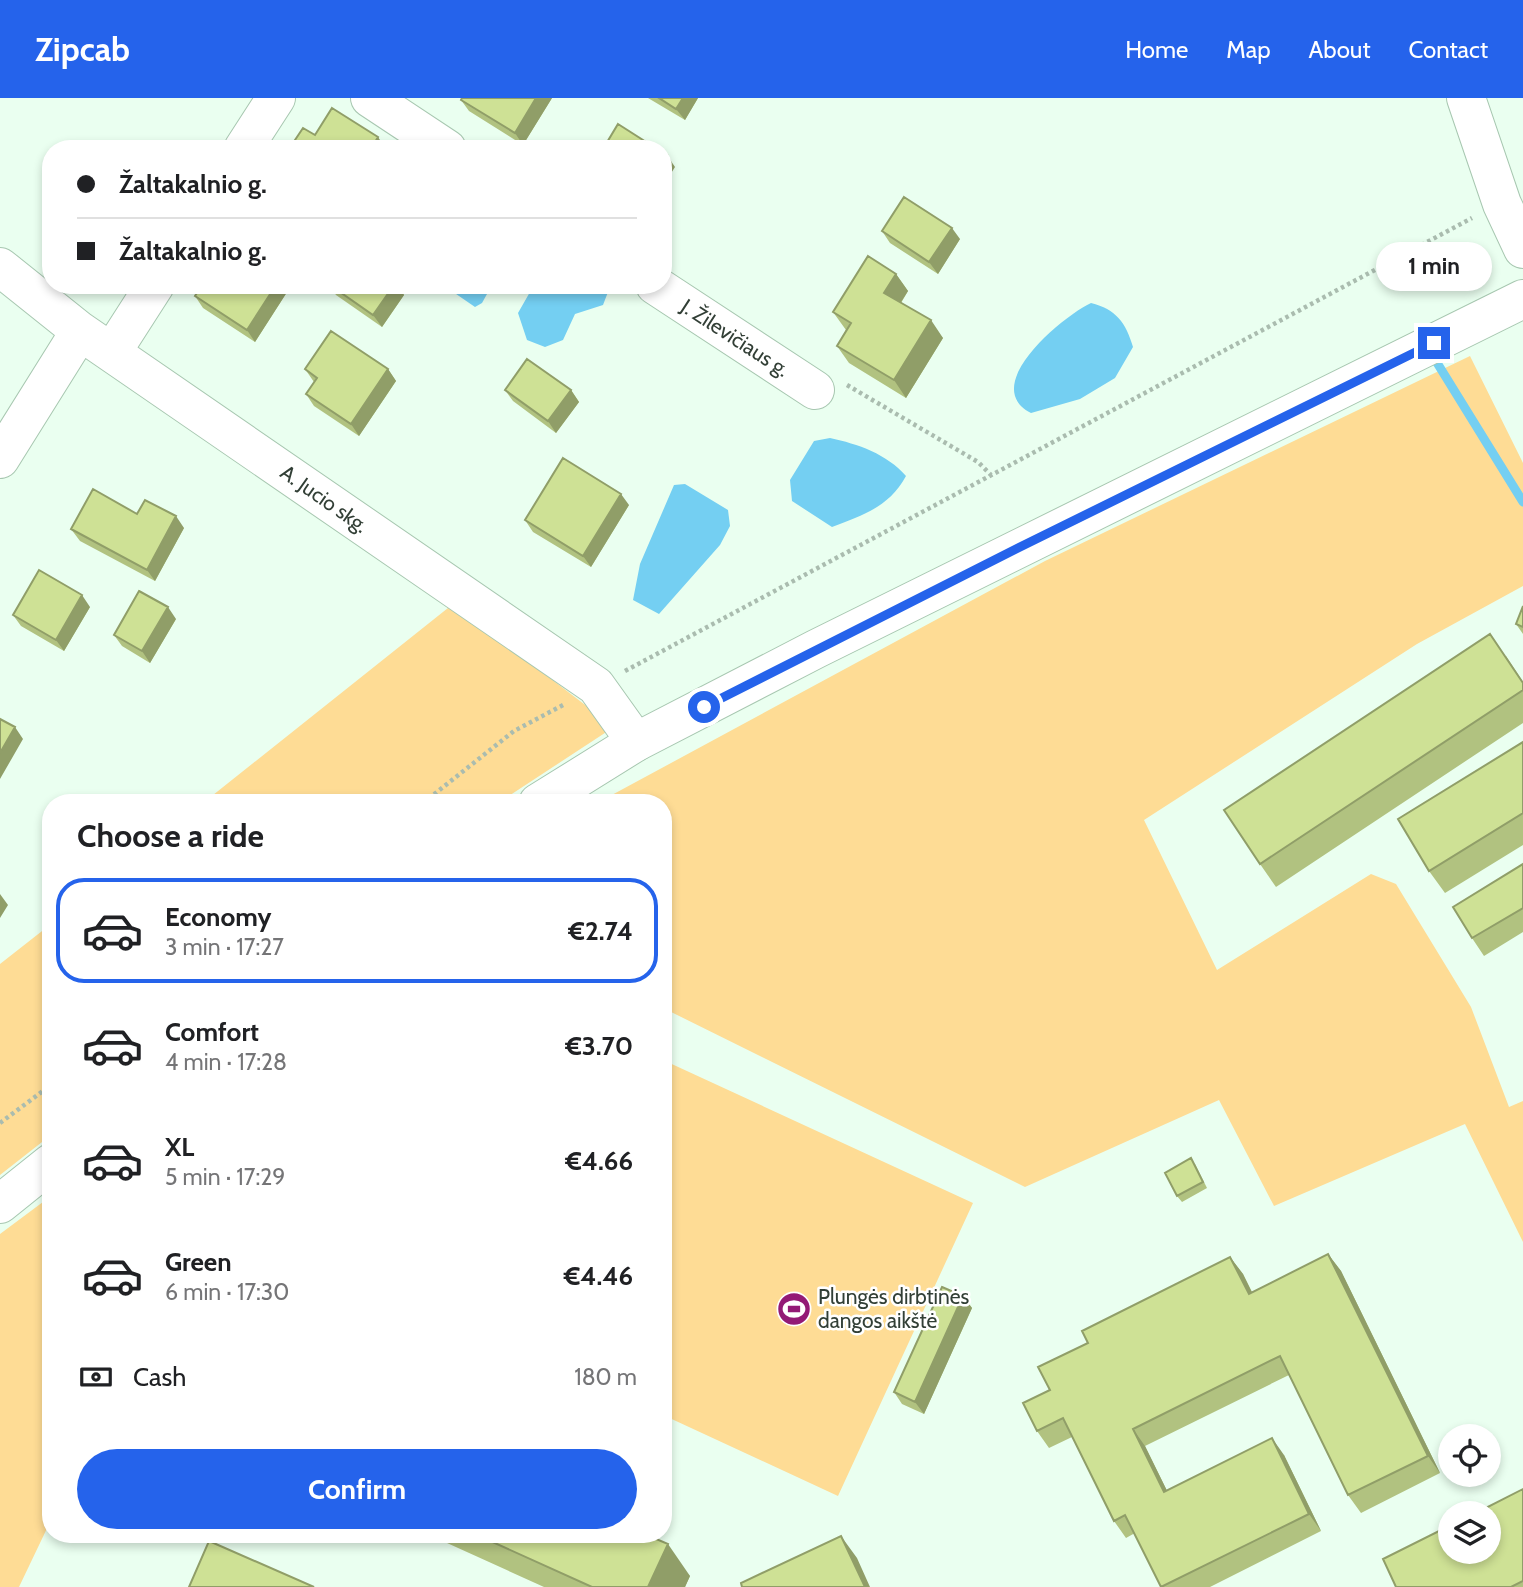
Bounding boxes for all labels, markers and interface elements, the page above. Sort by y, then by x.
text: Zipcab [35,29,130,69]
text: Home [1125,35,1188,64]
text: Map [1226,35,1271,64]
text: About [1309,35,1371,64]
text: Contact [1409,35,1488,64]
text: Žaltakalnio g. [119,168,267,200]
text: Žaltakalnio g. [119,235,267,267]
callout: 1 min [1376,242,1492,290]
text: 1 min [1408,252,1460,280]
street label: J. Žilevičiaus g. [676,292,795,382]
route end [1418,327,1450,359]
street label: A. Jucio skg. [276,459,373,538]
route start [688,691,720,723]
text: Choose a ride [77,816,264,855]
icon: car [81,899,144,962]
text: Economy [165,901,271,933]
text: €2.74 [568,915,633,947]
text: 3 min · 17:27 [165,933,284,961]
icon: car [81,1014,144,1077]
text: Comfort [165,1016,259,1048]
text: €3.70 [565,1030,633,1062]
text: 4 min · 17:28 [165,1048,287,1076]
icon: car [81,1129,144,1192]
text: XL [165,1131,194,1163]
text: €4.66 [565,1145,633,1177]
text: 5 min · 17:29 [165,1163,285,1191]
icon: car [81,1244,144,1307]
text: Green [165,1246,232,1278]
text: €4.46 [564,1260,633,1292]
text: 6 min · 17:30 [165,1278,289,1306]
place label: Plungės dirbtinės dangos aikštė [818,1284,970,1333]
sports icon: Plungės dirbtinės dangos aikštė [775,1290,813,1328]
icon: cash [77,1358,115,1396]
text: Cash [133,1361,186,1393]
text: 180 m [574,1363,637,1391]
map controls [1438,1424,1501,1564]
button: locate [1438,1424,1501,1487]
button: Confirm [77,1449,637,1529]
button: layers [1438,1501,1501,1564]

